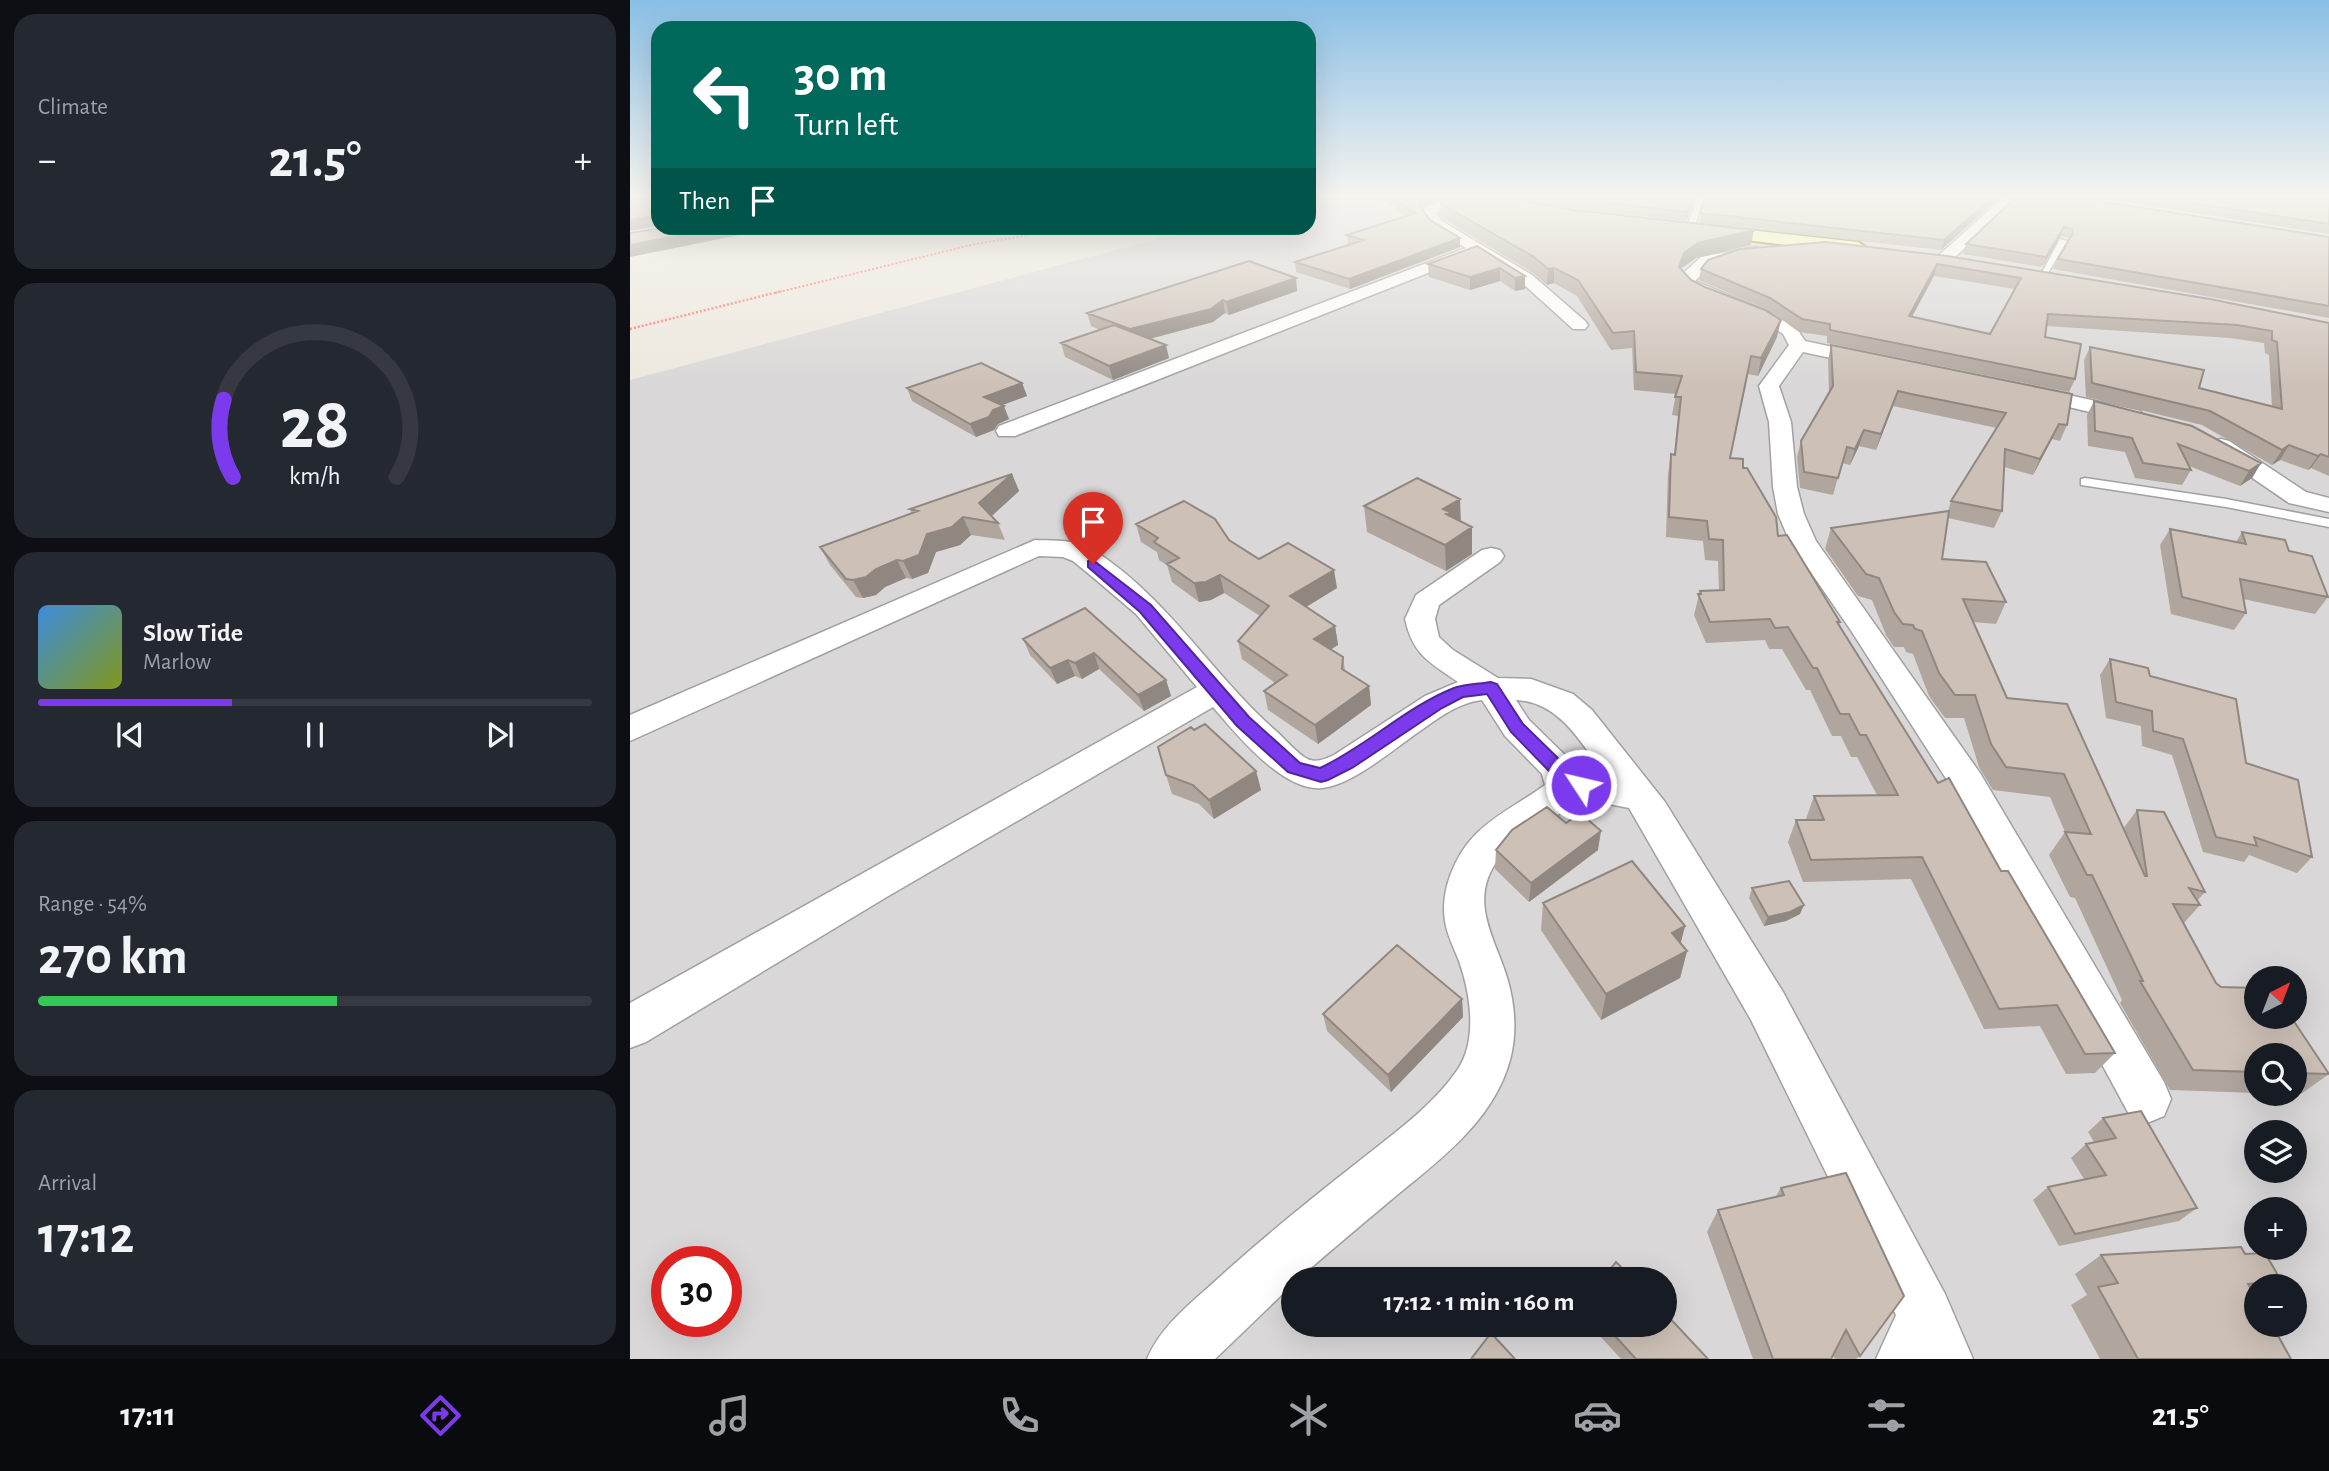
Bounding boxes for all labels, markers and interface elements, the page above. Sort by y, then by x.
icon: left [679,49,770,140]
text: 30 m [794,51,888,100]
text: Climate [38,96,108,119]
text: Turn left [794,109,898,141]
text: 21.5° [269,134,361,186]
text: − [38,142,56,180]
text: + [574,142,592,180]
icon: arrive [744,182,782,220]
text: Then [679,188,730,214]
text: 28 [280,389,350,462]
text: km/h [289,463,341,488]
pin [1063,492,1123,564]
icon: arrive [1074,503,1112,541]
text: Slow Tide [143,620,243,646]
text: Marlow [143,651,211,674]
icon: previous [111,716,149,754]
icon: pause [296,716,334,754]
icon: next [481,716,519,754]
position arrow [1544,748,1618,822]
text: Range · 54% [38,893,147,916]
text: 270 km [38,931,188,983]
north arrow [2244,966,2306,1029]
map controls [2244,966,2307,1337]
button: search [2244,1043,2307,1106]
button: layers [2244,1120,2307,1183]
text: Arrival [38,1172,97,1195]
button: + [2244,1197,2307,1260]
text: 17:12 [38,1210,134,1262]
speed limit sign: 30 [651,1246,742,1337]
button: − [2244,1274,2307,1337]
text: 17:12 · 1 min · 160 m [1384,1289,1574,1315]
icon: directions [416,1391,465,1440]
icon: music [705,1391,754,1440]
icon: phone [995,1391,1044,1440]
icon: climate [1284,1391,1333,1440]
icon: car [1573,1391,1622,1440]
icon: filters [1862,1391,1911,1440]
text: 17:11 [120,1399,176,1431]
text: 21.5° [2152,1399,2209,1431]

